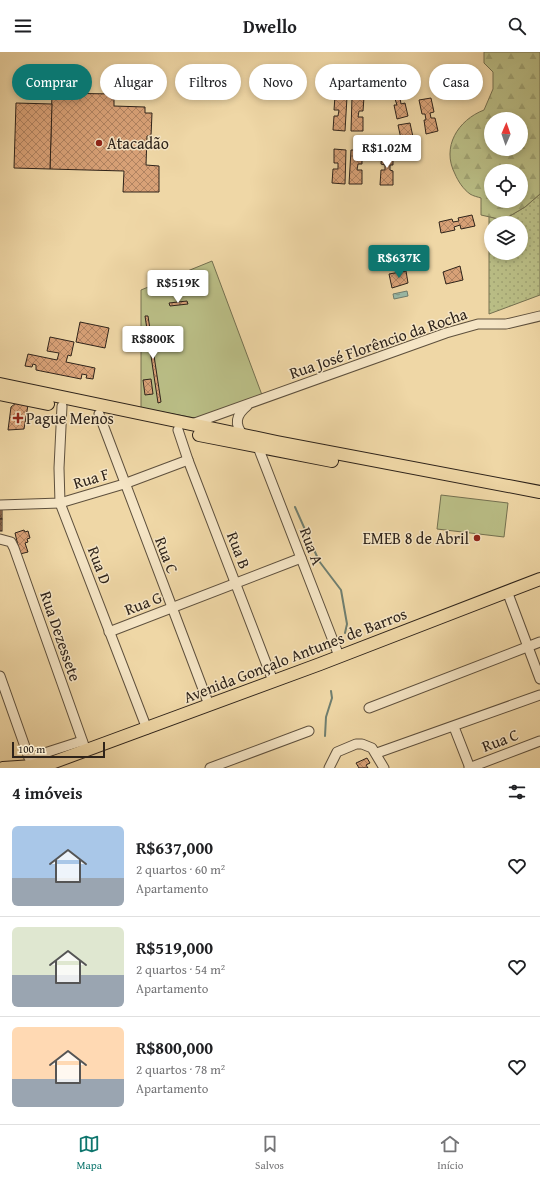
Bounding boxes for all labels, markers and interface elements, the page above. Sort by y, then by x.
text: Dwello [243,13,297,40]
icon: menu [12,15,34,37]
icon: search [506,15,528,37]
chip: Comprar [12,64,92,100]
chip: Alugar [100,64,167,100]
chip: Filtros [175,64,241,100]
chip: Novo [249,64,307,100]
chip: Apartamento [315,64,421,100]
chip: Casa [429,64,483,100]
north arrow [484,112,528,156]
map controls [484,112,528,260]
place label: Atacadão [107,131,169,155]
pin: R$1.02M [350,135,424,169]
marker: Atacadão [94,138,104,148]
text: R$1.02M [362,138,412,157]
button: locate [484,164,528,208]
button: layers [484,216,528,260]
pin: R$637K [366,245,432,279]
text: R$637K [377,248,421,267]
pin: R$519K [145,270,211,304]
text: R$519K [156,273,200,292]
street label: Rua José Florêncio da Rocha [286,301,471,385]
pin: R$800K [120,326,186,360]
text: R$800K [131,329,175,348]
place label: Pague Menos [26,406,114,430]
marker: Pague Menos [13,413,23,423]
street label: Rua F [70,461,112,495]
street label: Rua A [294,524,330,569]
place label: EMEB 8 de Abril [363,526,470,550]
street label: Rua B [221,528,257,572]
street label: Rua C [149,533,185,577]
marker: EMEB 8 de Abril [472,533,482,543]
street label: Rua D [82,543,118,588]
street label: Rua G [121,585,166,621]
street label: Rua Dezessete [34,588,88,684]
street label: Avenida Gonçalo Antunes de Barros [180,601,410,709]
street label: Rua C [478,722,522,758]
scale bar [12,740,105,759]
text: 100 m [18,741,45,757]
text: 4 imóveis [12,780,83,805]
icon: filters [506,781,528,803]
text: R$637,000 [136,835,213,860]
icon: home [44,842,92,890]
icon: heart [506,855,528,877]
text: 2 quartos · 60 m² [136,860,225,879]
text: Apartamento [136,879,208,898]
text: R$519,000 [136,935,213,960]
icon: home [44,943,92,991]
icon: heart [506,956,528,978]
text: 2 quartos · 54 m² [136,960,225,979]
text: Apartamento [136,979,208,998]
text: R$800,000 [136,1035,213,1060]
icon: home [44,1043,92,1091]
icon: heart [506,1056,528,1078]
text: 2 quartos · 78 m² [136,1060,225,1079]
text: Apartamento [136,1079,208,1098]
tab: Mapa [77,1133,102,1173]
tab: Salvos [255,1133,284,1173]
tab: Início [437,1133,463,1173]

